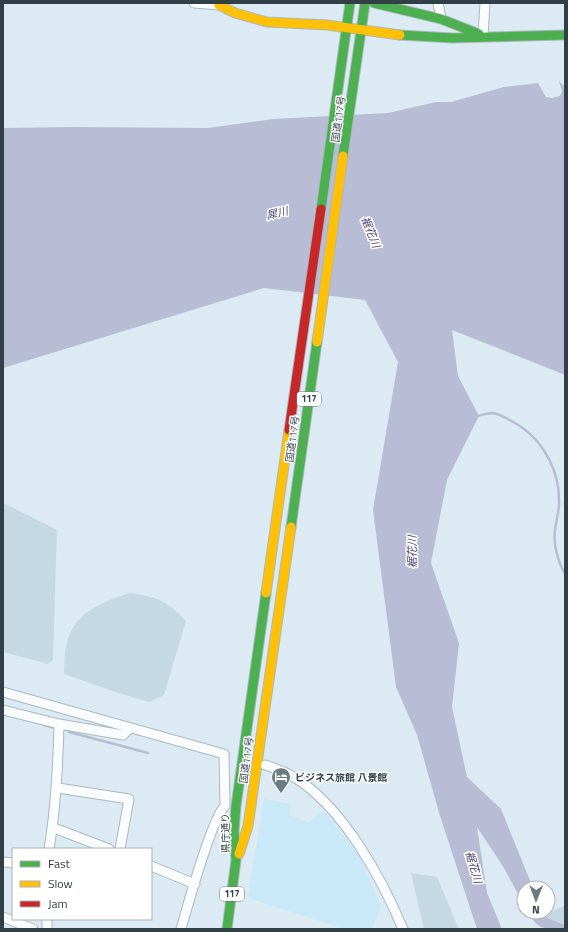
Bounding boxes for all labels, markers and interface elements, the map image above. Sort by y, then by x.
street label: 国道117号 [328,95,349,143]
water label: 犀川 [264,202,291,223]
water label: 裾花川 [357,214,385,251]
road number: 117 [297,392,321,406]
street label: 国道117号 [282,415,303,463]
water label: 裾花川 [404,535,420,569]
street label: 国道117号 [236,736,257,784]
hotel icon: ビジネス旅館 八景館 [270,766,292,794]
place label: ビジネス旅館 八景館 [295,770,387,785]
street label: 県庁通り [218,813,233,853]
legend [12,848,152,920]
water label: 裾花川 [462,849,487,886]
text: Fast [48,854,71,873]
text: Slow [48,874,73,893]
north arrow [516,880,556,920]
road number: 117 [220,887,244,901]
text: Jam [48,894,68,913]
text: N [532,902,540,918]

